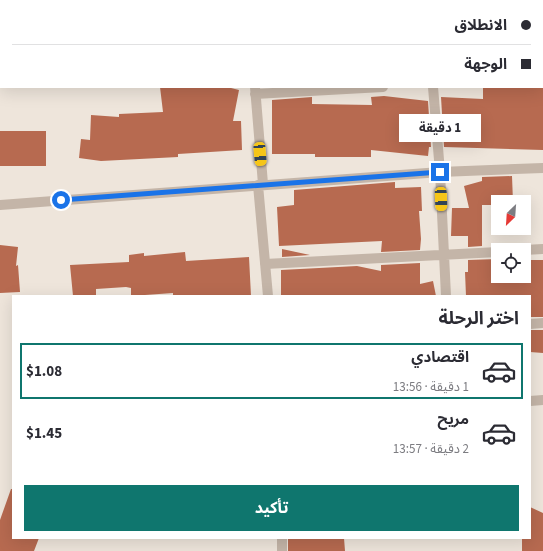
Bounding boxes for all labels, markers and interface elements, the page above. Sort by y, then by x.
text: الانطلاق [455,15,507,36]
text: الوجهة [464,54,507,75]
callout: 1 دقيقة [399,114,481,142]
text: 1 دقيقة [419,119,461,137]
car [253,142,267,166]
route end [431,163,449,181]
car [435,187,447,211]
route start [52,191,70,209]
north arrow [491,195,531,235]
map controls [491,195,531,283]
button: locate [491,243,531,283]
text: اختر الرحلة [439,306,519,331]
text: اقتصادي [411,347,469,368]
icon: car [481,353,517,389]
text: $1.08 [26,361,62,382]
text: 1 دقيقة · 13:56 [393,378,469,396]
text: مريح [437,409,469,430]
icon: car [481,415,517,451]
text: $1.45 [26,423,62,444]
text: 2 دقيقة · 13:57 [393,440,469,458]
button: تأكيد [24,485,519,531]

